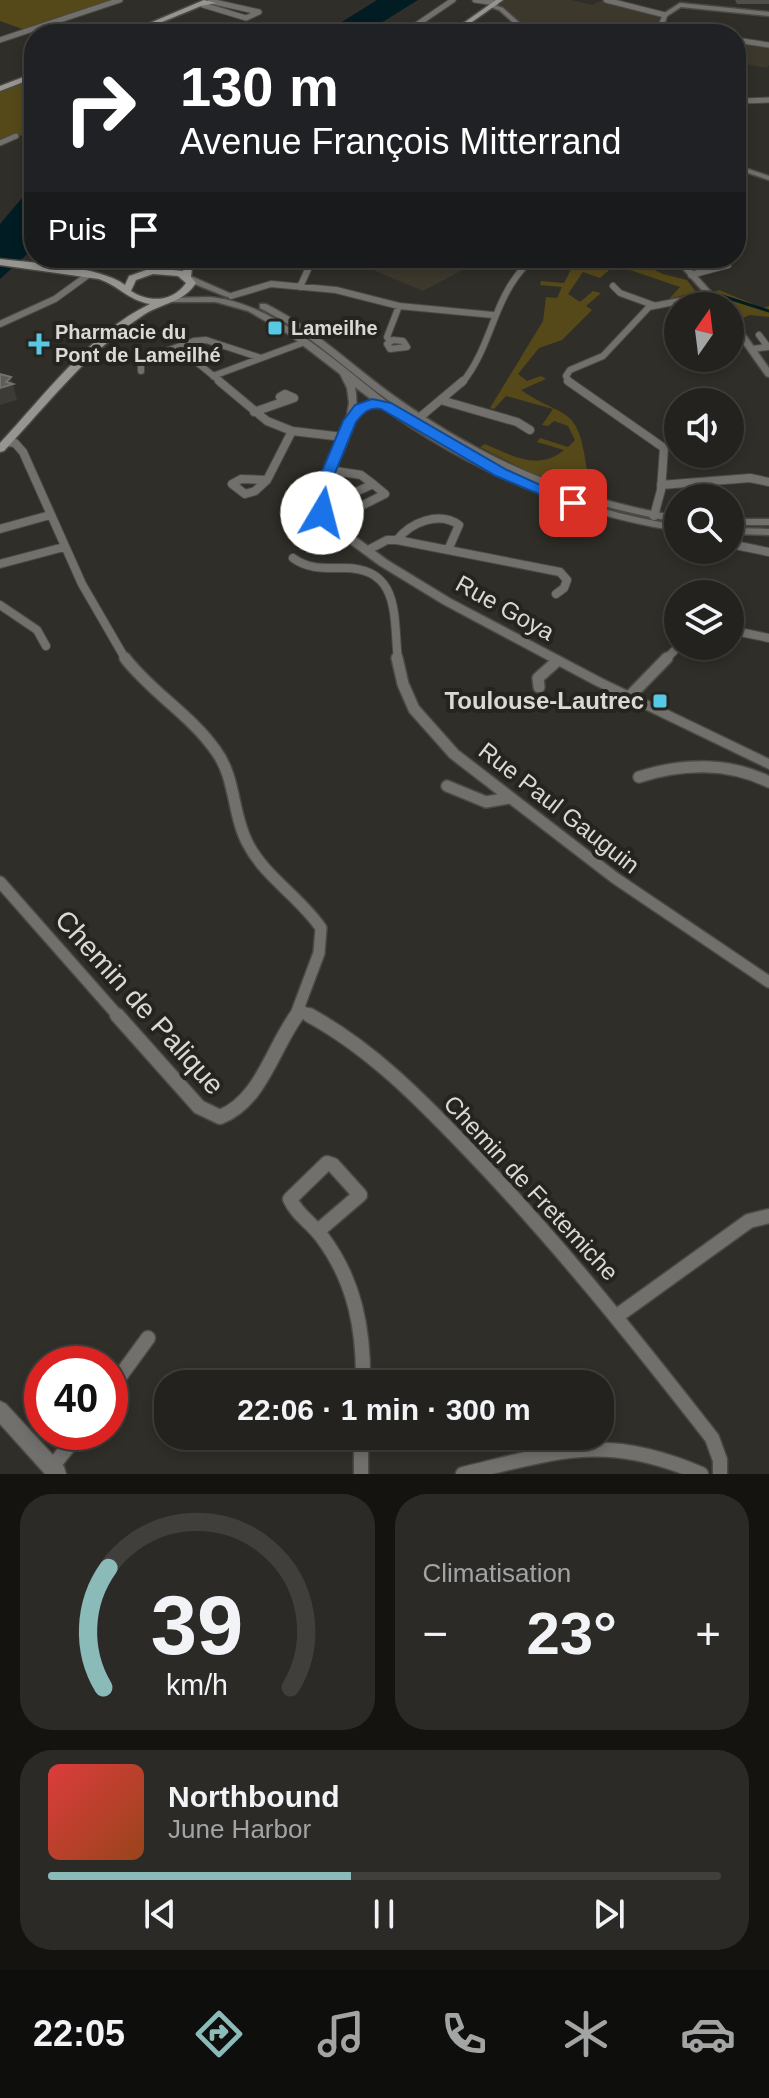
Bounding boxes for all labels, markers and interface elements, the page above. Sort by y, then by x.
text: 130 m [180,55,339,118]
icon: right [48,56,152,160]
text: Avenue François Mitterrand [180,121,622,162]
icon: arrive [122,208,166,252]
text: Puis [48,213,106,246]
north arrow [664,292,744,372]
map controls [664,292,744,660]
place label: Lameilhe [291,317,378,339]
marker: Lameilhe [266,319,284,337]
place label: Pharmacie du Pont de Lameilhé [55,321,221,366]
marker: Pharmacie du Pont de Lameilhé [30,335,48,353]
button: sound [664,388,744,468]
pin [539,469,607,537]
position arrow [280,471,364,555]
icon: arrive [551,481,595,525]
button: search [664,484,744,564]
street label: Rue Goya [451,570,560,646]
button: layers [664,580,744,660]
place label: Toulouse-Lautrec [444,687,644,714]
marker: Toulouse-Lautrec [651,692,669,710]
street label: Rue Paul Gauguin [474,737,645,879]
street label: Chemin de Palique [49,904,230,1101]
street label: Chemin de Fretemiche [439,1090,624,1286]
speed limit sign: 40 [24,1346,128,1450]
text: 22:06 · 1 min · 300 m [237,1393,531,1426]
text: Climatisation [423,1558,571,1588]
text: 39 [151,1579,244,1672]
text: 23° [526,1600,617,1667]
text: − [423,1609,448,1658]
text: + [695,1609,721,1658]
text: km/h [166,1669,228,1701]
text: Northbound [168,1780,340,1813]
text: June Harbor [168,1814,311,1844]
icon: previous [138,1892,182,1936]
icon: pause [362,1892,406,1936]
icon: next [587,1892,631,1936]
icon: directions [191,2006,247,2062]
icon: music [313,2006,369,2062]
icon: phone [436,2006,492,2062]
icon: climate [558,2006,614,2062]
icon: car [680,2006,736,2062]
text: 22:05 [33,2013,125,2054]

